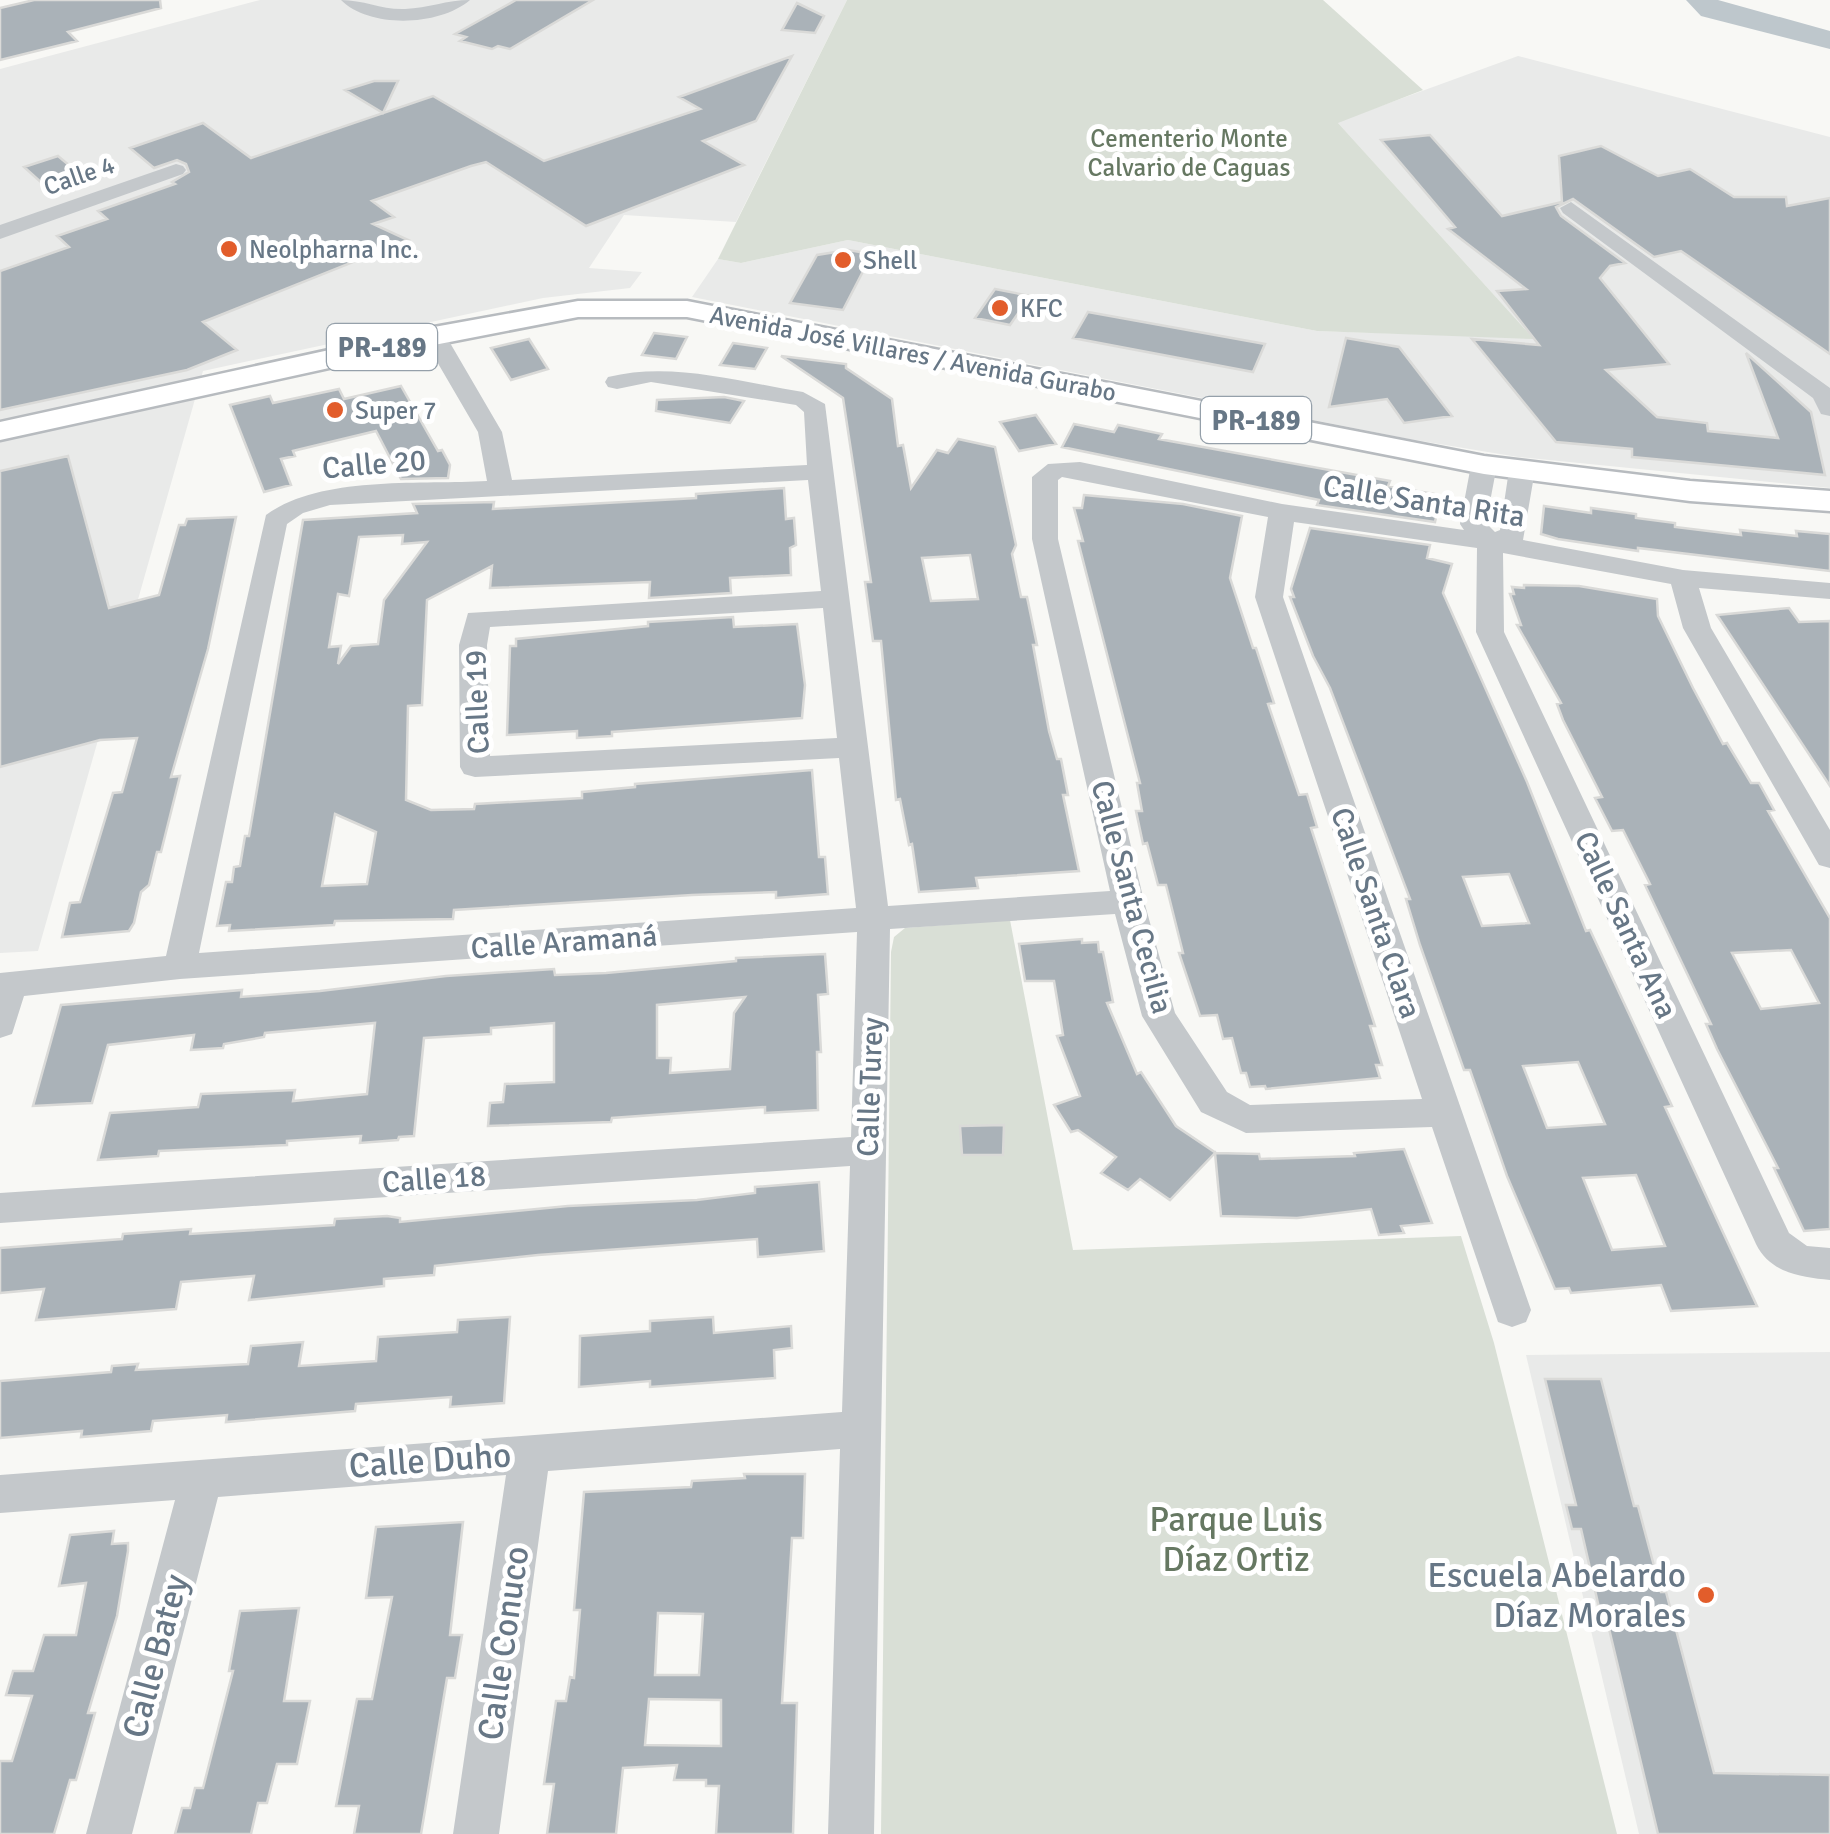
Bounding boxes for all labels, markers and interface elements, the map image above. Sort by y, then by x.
park label: Cementerio Monte Calvario de Caguas [1088,123,1290,183]
street label: Calle 4 [39,149,119,202]
place label: Neolpharna Inc. [249,234,419,265]
marker: Neolpharna Inc. [218,238,240,260]
place label: Shell [863,245,917,276]
marker: Shell [832,249,854,271]
place label: KFC [1020,293,1063,324]
marker: KFC [989,297,1011,319]
street label: Avenida José Villares / Avenida Gurabo [707,299,1119,408]
road number: PR-189 [327,324,437,370]
place label: Super 7 [355,395,437,426]
road number: PR-189 [1201,397,1311,443]
marker: Super 7 [324,399,346,421]
street label: Calle 20 [321,442,428,487]
street label: Calle Santa Rita [1320,467,1528,536]
street label: Calle 19 [457,649,498,755]
street label: Calle Santa Cecilia [1083,777,1180,1018]
street label: Calle Santa Clara [1322,803,1429,1023]
street label: Calle Santa Ana [1566,826,1685,1025]
street label: Calle Aramaná [470,918,659,967]
street label: Calle Turey [850,1017,891,1157]
street label: Calle 18 [381,1157,487,1202]
street label: Calle Duho [347,1433,513,1488]
park label: Parque Luis Díaz Ortiz [1149,1498,1323,1581]
street label: Calle Conuco [469,1543,538,1743]
place label: Escuela Abelardo Díaz Morales [1427,1554,1686,1637]
street label: Calle Batey [113,1570,198,1743]
marker: Escuela Abelardo Díaz Morales [1695,1584,1717,1606]

